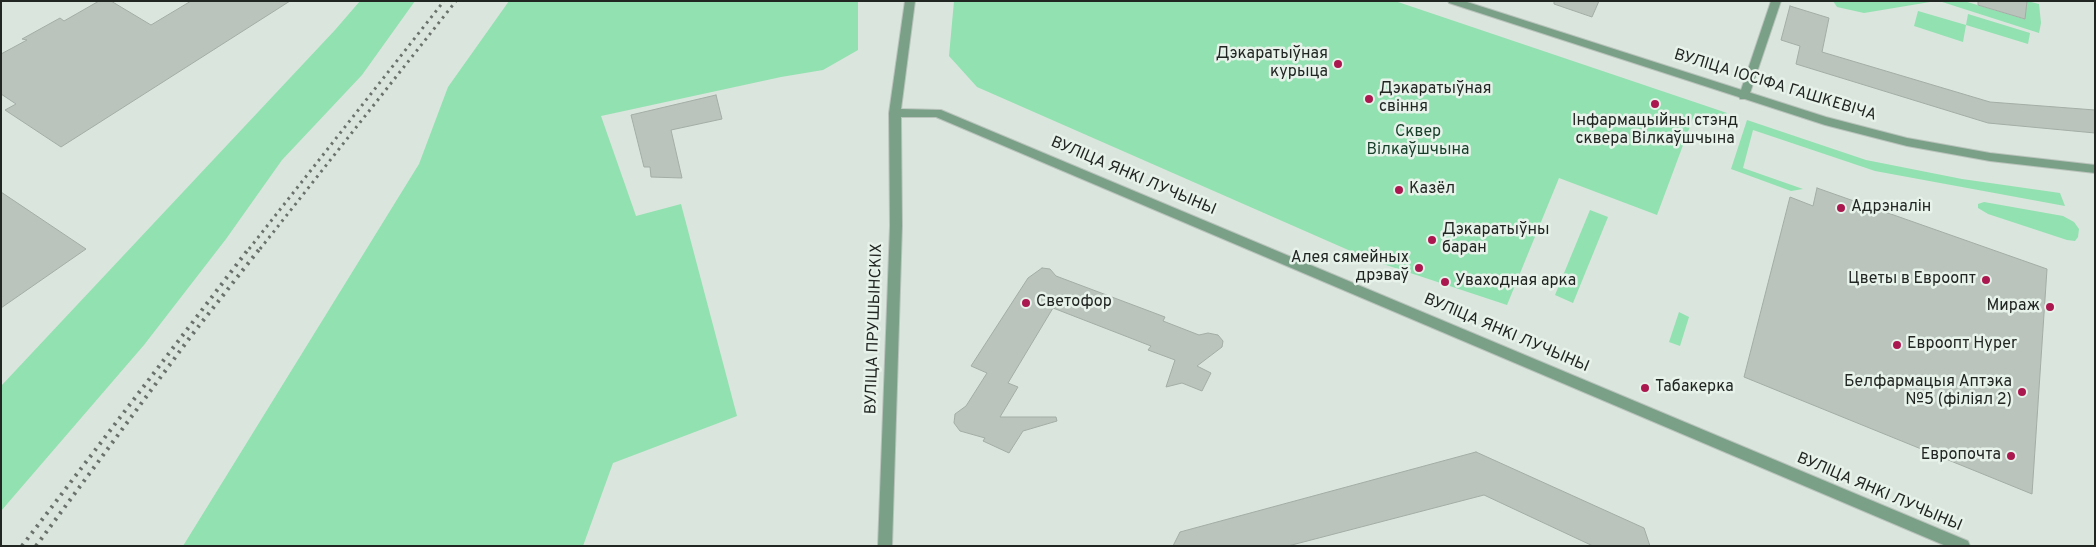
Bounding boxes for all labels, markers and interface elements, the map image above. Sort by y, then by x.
place label: Дэкаратыўная курыца [1216,45,1328,83]
street label: ВУЛІЦА ІОСІФА ГАШКЕВІЧА [1671,46,1879,126]
marker: Дэкаратыўная курыца [1332,58,1344,70]
place label: Дэкаратыўная свіння [1379,80,1491,118]
marker: Дэкаратыўная свіння [1363,93,1375,105]
marker: Інфармацыйны стэнд сквера Вілкаўшчына [1649,98,1661,110]
place label: Інфармацыйны стэнд сквера Вілкаўшчына [1572,112,1738,150]
park label: Сквер Вілкаўшчына [1367,123,1469,161]
street label: ВУЛІЦА ЯНКІ ЛУЧЫНЫ [1047,133,1219,221]
place label: Казёл [1409,180,1455,200]
marker: Казёл [1393,184,1405,196]
place label: Адрэналін [1851,198,1931,218]
marker: Адрэналін [1835,202,1847,214]
place label: Дэкаратыўны баран [1442,221,1549,259]
marker: Дэкаратыўны баран [1426,234,1438,246]
street label: ВУЛІЦА ПРУШЫНСКІХ [862,243,888,415]
place label: Алея сямейных дрэваў [1291,249,1409,287]
marker: Алея сямейных дрэваў [1413,262,1425,274]
place label: Цветы в Евроопт [1848,270,1976,290]
place label: Уваходная арка [1455,272,1576,292]
marker: Цветы в Евроопт [1980,274,1992,286]
marker: Уваходная арка [1439,276,1451,288]
street label: ВУЛІЦА ЯНКІ ЛУЧЫНЫ [1420,290,1592,378]
place label: Светофор [1036,293,1112,313]
marker: Светофор [1020,297,1032,309]
place label: Мираж [1986,297,2040,317]
marker: Мираж [2044,301,2056,313]
place label: Евроопт Hyper [1907,335,2017,355]
marker: Евроопт Hyper [1891,339,1903,351]
place label: Белфармацыя Аптэка №5 (філіял 2) [1844,373,2012,411]
place label: Табакерка [1655,378,1734,398]
marker: Табакерка [1639,382,1651,394]
marker: Белфармацыя Аптэка №5 (філіял 2) [2016,386,2028,398]
place label: Европочта [1921,446,2001,466]
street label: ВУЛІЦА ЯНКІ ЛУЧЫНЫ [1793,449,1965,537]
marker: Европочта [2005,450,2017,462]

